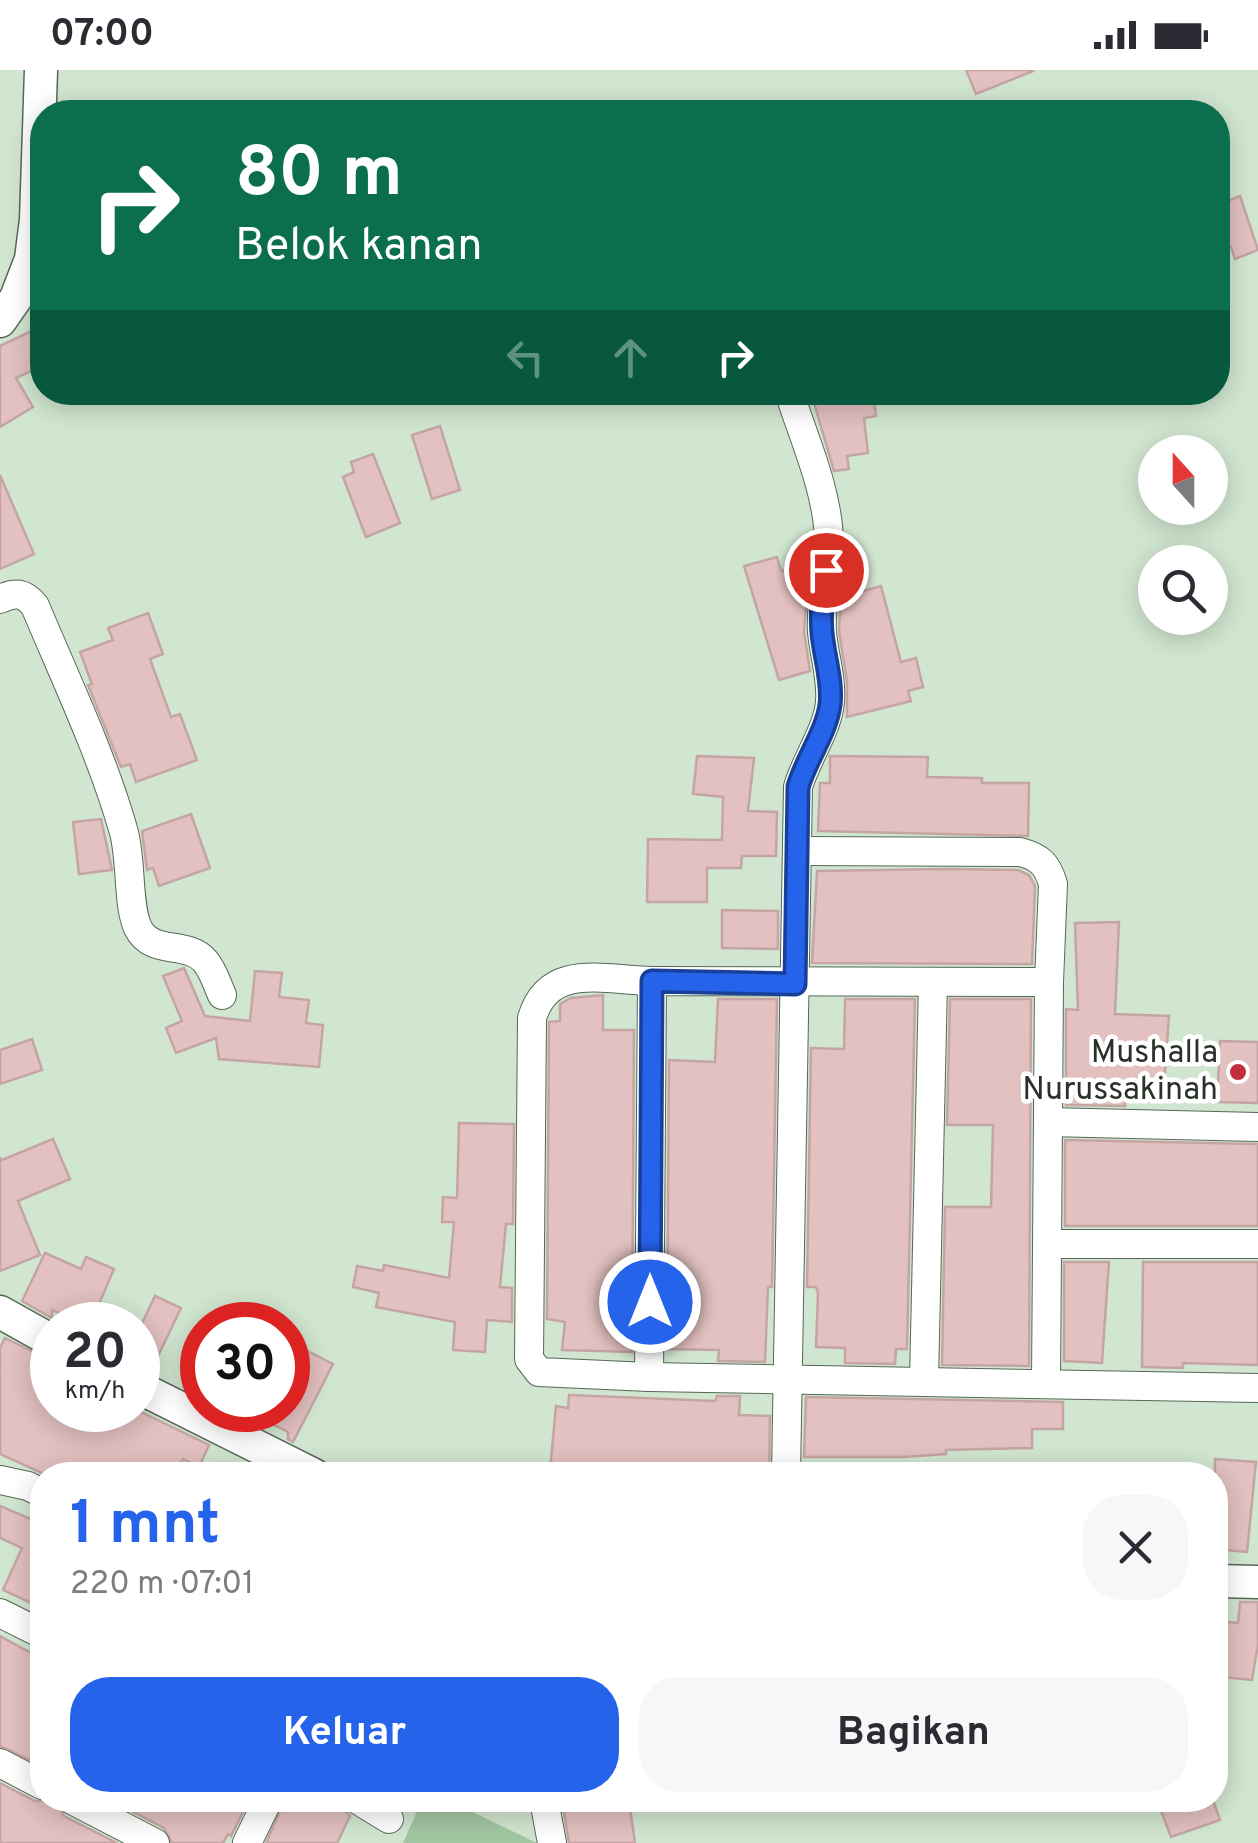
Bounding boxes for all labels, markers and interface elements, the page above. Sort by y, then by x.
text: 07:00 [50,11,154,60]
text: 80 m [235,132,403,221]
icon: right [70,140,200,270]
text: Belok kanan [235,219,483,276]
icon: left [498,330,553,385]
icon: ahead [603,330,658,385]
icon: right [708,330,763,385]
north arrow [1138,435,1228,525]
map controls [1138,435,1228,635]
pin [784,528,869,613]
icon: arrive [799,543,854,598]
button: search [1138,545,1228,635]
place label: Mushalla Nurussakinah [1022,1034,1218,1111]
marker: Mushalla Nurussakinah [1227,1061,1249,1083]
position arrow [598,1250,702,1354]
speed limit sign: 30 [180,1302,310,1432]
text: 20 [63,1323,127,1386]
text: km/h [65,1376,125,1408]
text: 1 mnt [70,1489,220,1565]
button: close [1083,1495,1188,1600]
text: 220 m · 07:01 [70,1565,254,1605]
button: Keluar [70,1677,619,1792]
button: Bagikan [639,1677,1188,1792]

